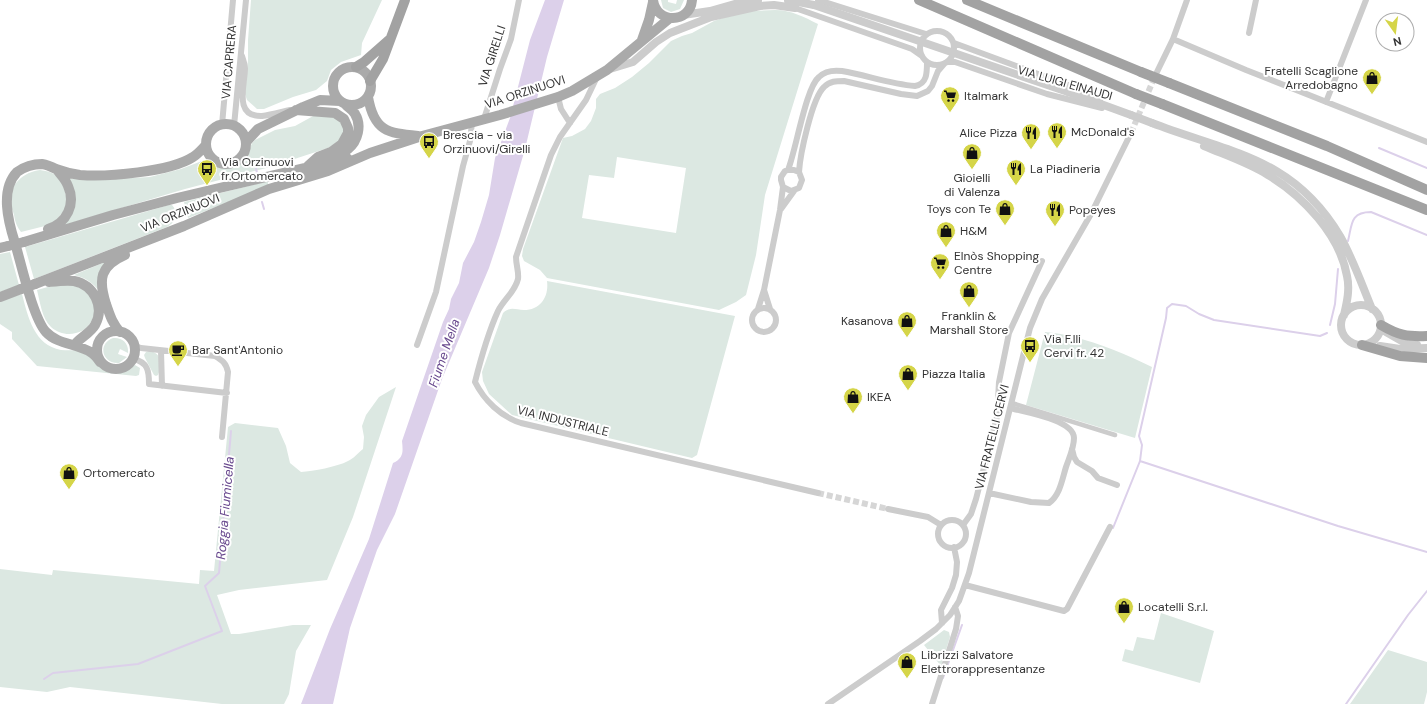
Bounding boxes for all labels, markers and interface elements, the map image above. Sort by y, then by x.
north arrow [1375,12,1415,52]
street label: VIA GIRELLI [475,23,509,89]
street label: VIA CAPRERA [218,24,240,100]
text: N [1392,34,1403,49]
street label: VIA LUIGI EINAUDI [1016,62,1114,104]
place label: Fratelli Scaglione Arredobagno [1265,63,1358,93]
shop icon: Fratelli Scaglione Arredobagno [1361,67,1383,95]
street label: VIA ORZINUOVI [483,71,567,113]
supermarket icon: Italmark [939,85,961,113]
place label: Italmark [964,88,1008,104]
restaurant icon: McDonald's [1046,121,1068,149]
restaurant icon: Alice Pizza [1020,122,1042,150]
place label: McDonald's [1071,124,1135,140]
place label: Alice Pizza [959,125,1017,141]
place label: Brescia - via Orzinuovi/Girelli [443,127,531,157]
bus stop icon: Brescia - via Orzinuovi/Girelli [418,131,440,159]
shop icon: Gioielli di Valenza [961,142,983,170]
place label: Via Orzinuovi fr.Ortomercato [221,154,303,184]
bus stop icon: Via Orzinuovi fr.Ortomercato [196,158,218,186]
restaurant icon: La Piadineria [1005,158,1027,186]
place label: La Piadineria [1030,161,1100,177]
place label: Gioielli di Valenza [944,170,1000,200]
street label: VIA ORZINUOVI [138,190,222,236]
shop icon: Toys con Te [994,198,1016,226]
restaurant icon: Popeyes [1044,199,1066,227]
place label: Toys con Te [927,201,991,217]
place label: Popeyes [1069,202,1116,218]
shop icon: H&M [935,220,957,248]
place label: H&M [960,223,987,239]
place label: Elnòs Shopping Centre [954,248,1039,278]
supermarket icon: Elnòs Shopping Centre [929,252,951,280]
shop icon: Franklin & Marshall Store [958,280,980,308]
place label: Franklin & Marshall Store [930,308,1009,338]
shop icon: Kasanova [896,310,918,338]
place label: Kasanova [841,313,893,329]
water label: Fiume Mella [424,316,464,390]
place label: Via F.lli Cervi fr. 42 [1044,331,1104,361]
bus stop icon: Via F.lli Cervi fr. 42 [1019,335,1041,363]
cafe icon: Bar Sant'Antonio [167,339,189,367]
place label: Bar Sant'Antonio [192,342,283,358]
shop icon: Piazza Italia [897,363,919,391]
place label: Piazza Italia [922,366,985,382]
street label: VIA FRATELLI CERVI [971,383,1013,491]
shop icon: IKEA [842,386,864,414]
place label: IKEA [867,389,892,405]
street label: VIA INDUSTRIALE [516,402,611,440]
water label: Roggia Fiumicella [212,456,238,560]
shop icon: Ortomercato [58,462,80,490]
place label: Ortomercato [83,465,155,481]
shop icon: Locatelli S.r.l. [1113,596,1135,624]
place label: Locatelli S.r.l. [1138,599,1208,615]
place label: Librizzi Salvatore Elettrorappresentanze [921,647,1045,677]
shop icon: Librizzi Salvatore Elettrorappresentanze [896,651,918,679]

